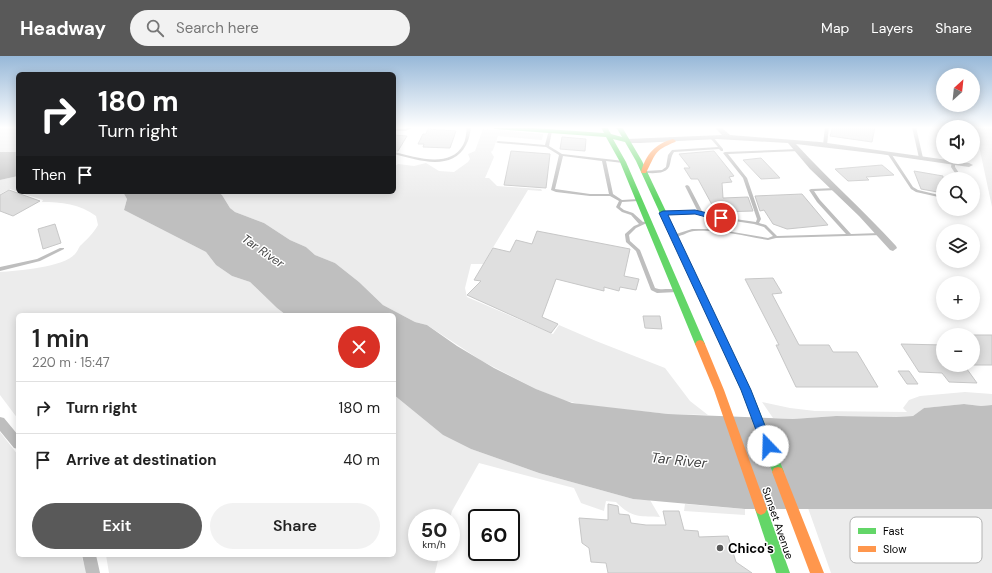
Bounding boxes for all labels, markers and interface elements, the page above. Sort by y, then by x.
search box [130,10,410,46]
text: Headway [20,16,106,41]
icon: search [144,17,166,39]
text: Search here [176,18,259,38]
text: Map [821,19,849,37]
text: Layers [871,19,913,37]
text: Share [935,19,972,37]
north arrow [936,68,980,112]
map controls [936,68,980,372]
text: 180 m [98,83,179,120]
icon: right [32,88,84,140]
text: Turn right [98,119,178,143]
button: sound [936,120,980,164]
icon: arrive [74,164,96,186]
text: Then [32,165,66,185]
button: search [936,172,980,216]
pin [704,201,738,235]
icon: arrive [710,207,732,229]
button: layers [936,224,980,268]
water label: Tar River [239,231,288,272]
button: + [936,276,980,320]
text: 1 min [32,323,89,354]
button: close [338,326,380,368]
button: − [936,328,980,372]
text: 220 m · 15:47 [32,354,110,371]
icon: right [32,397,54,419]
text: Turn right [66,398,137,418]
text: 180 m [339,398,380,418]
position arrow [747,425,789,467]
water label: Tar River [650,448,709,472]
icon: arrive [32,449,54,471]
text: Arrive at destination [66,450,217,470]
text: 40 m [343,450,380,470]
street label: Sunset Avenue [759,485,797,561]
button: Exit [32,503,202,549]
button: Share [210,503,380,549]
speed limit sign: 60 [468,509,520,561]
text: 50 [421,517,447,543]
legend [850,517,982,563]
text: Fast [883,524,904,538]
text: km/h [422,538,446,551]
place label: Chico's [728,540,774,557]
text: Slow [883,542,907,556]
marker: Chico's [715,543,725,553]

